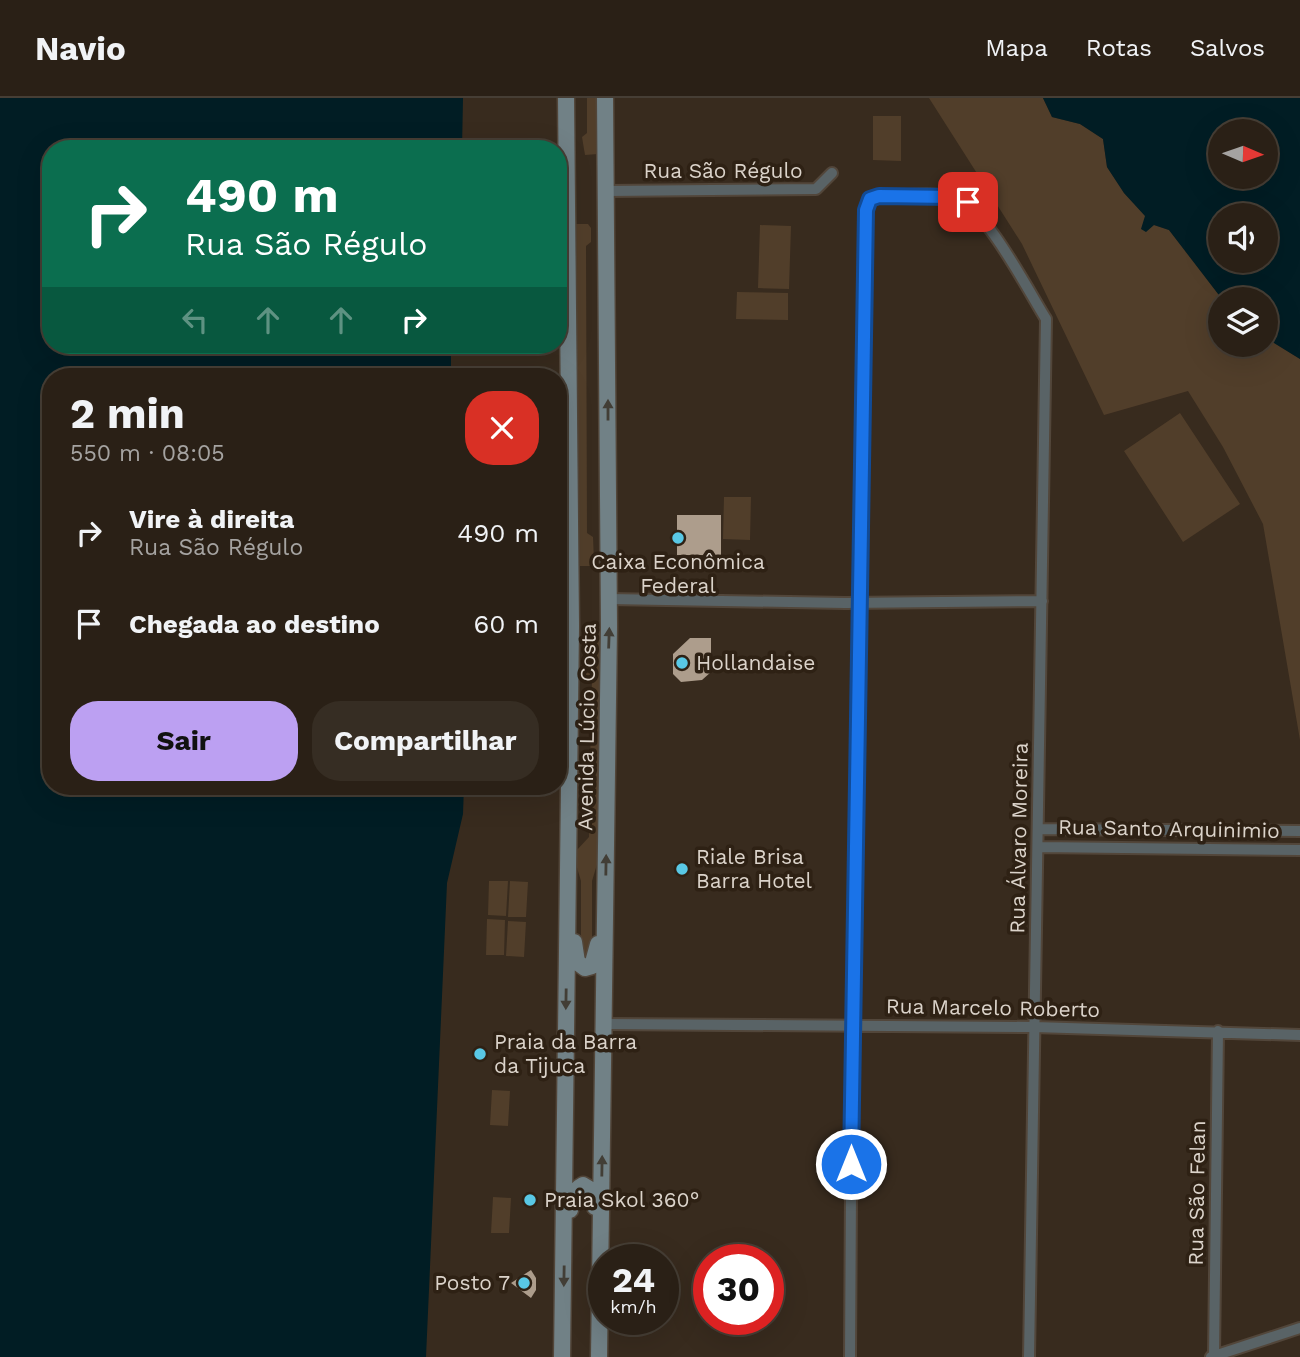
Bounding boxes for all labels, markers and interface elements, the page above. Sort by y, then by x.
text: Navio [35,29,126,68]
text: Mapa [985,34,1048,62]
text: Rotas [1086,34,1152,62]
text: Salvos [1190,34,1265,62]
north arrow [1208,119,1278,189]
map controls [1208,119,1278,357]
street label: Rua São Régulo [643,158,803,183]
text: 490 m [185,166,339,224]
icon: right [70,168,161,259]
pin [938,172,998,232]
icon: arrive [949,183,987,221]
button: sound [1208,203,1278,273]
text: Rua São Régulo [185,225,427,263]
button: layers [1208,287,1278,357]
icon: left [176,301,214,339]
icon: ahead [249,301,287,339]
icon: ahead [322,301,360,339]
icon: right [395,301,433,339]
text: 2 min [70,389,185,438]
button: close [465,391,539,465]
one-way arrow [602,399,614,421]
text: 550 m · 08:05 [70,440,225,467]
text: Vire à direita [129,504,294,534]
icon: right [70,514,108,552]
text: 490 m [457,518,539,548]
marker: Caixa Econômica Federal [670,530,686,546]
text: Rua São Régulo [129,534,303,561]
place label: Caixa Econômica Federal [591,549,765,598]
icon: arrive [70,605,108,643]
text: Chegada ao destino [129,609,380,639]
text: 60 m [473,609,539,639]
street label: Avenida Lúcio Costa [572,623,601,831]
one-way arrow [603,627,615,649]
place label: Hollandaise [696,650,815,675]
marker: Hollandaise [674,655,690,671]
button: Sair [70,701,298,781]
button: Compartilhar [312,701,539,781]
street label: Rua Álvaro Moreira [1004,742,1033,934]
street label: Rua Santo Arquinimio [1058,814,1280,843]
place label: Riale Brisa Barra Hotel [696,844,813,893]
one-way arrow [601,854,612,876]
marker: Riale Brisa Barra Hotel [674,861,690,877]
one-way arrow [560,988,572,1010]
street label: Rua Marcelo Roberto [886,993,1100,1022]
place label: Praia da Barra da Tijuca [494,1029,637,1078]
marker: Praia da Barra da Tijuca [472,1046,488,1062]
street label: Rua São Felan [1183,1120,1210,1266]
position arrow [814,1127,888,1201]
one-way arrow [596,1155,607,1177]
place label: Praia Skol 360° [544,1187,699,1212]
marker: Praia Skol 360° [522,1192,538,1208]
speed limit sign: 30 [693,1244,784,1335]
text: 24 [612,1259,655,1301]
one-way arrow [558,1265,569,1287]
place label: Posto 7 [434,1270,510,1295]
marker: Posto 7 [516,1275,532,1291]
text: km/h [610,1296,657,1317]

